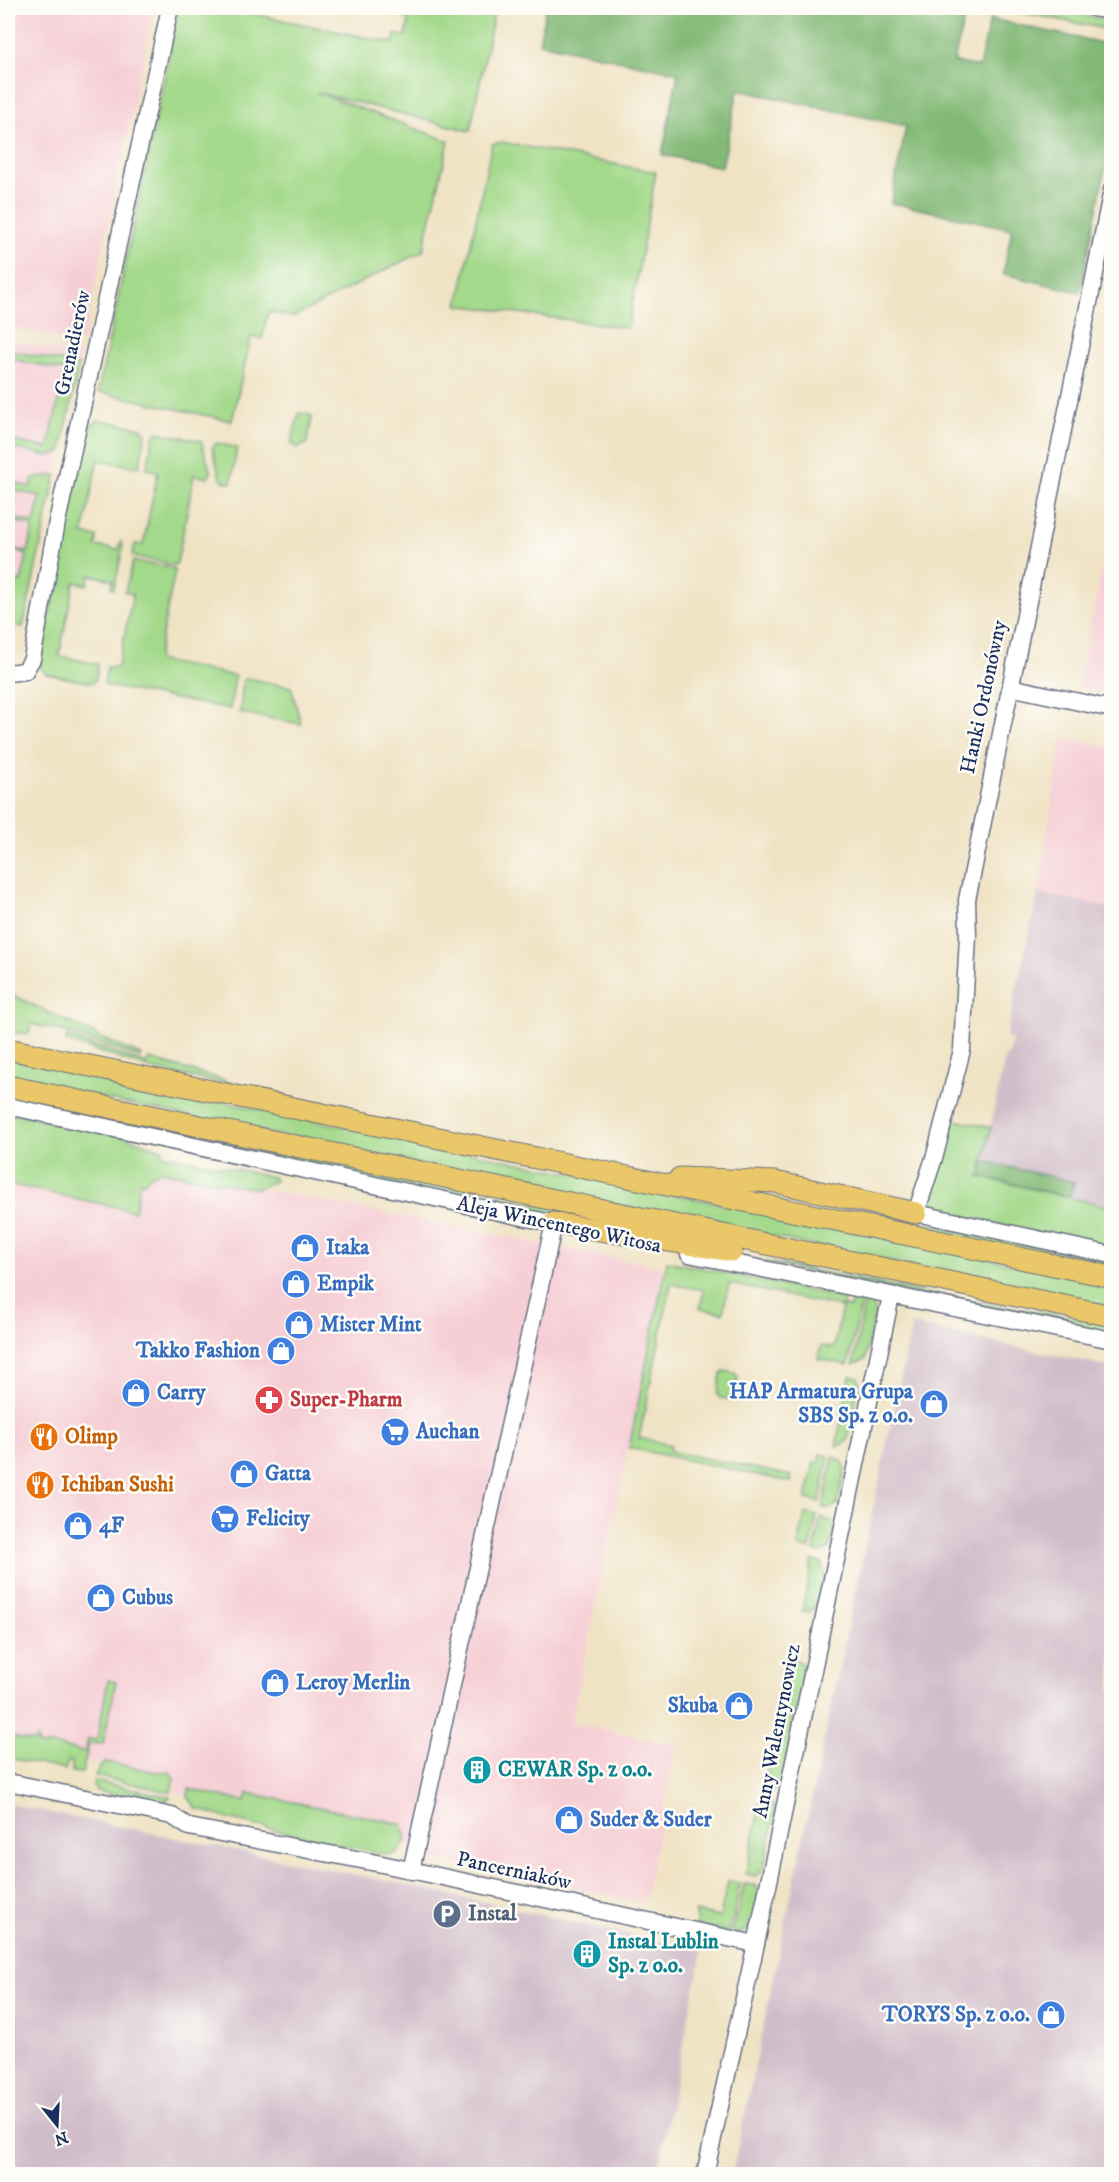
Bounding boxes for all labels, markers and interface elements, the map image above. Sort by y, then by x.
street label: Grenadierów [49,287,97,398]
street label: Hanki Ordonówny [955,617,1013,776]
street label: Aleja Wincentego Witosa [454,1191,664,1259]
shop icon: Itaka [289,1232,321,1264]
place label: Itaka [326,1235,370,1261]
shop icon: Empik [280,1268,312,1300]
place label: Empik [317,1271,375,1297]
shop icon: Mister Mint [283,1309,315,1341]
place label: Mister Mint [320,1312,422,1338]
shop icon: Takko Fashion [265,1335,297,1367]
place label: Takko Fashion [135,1338,261,1364]
shop icon: Carry [120,1377,152,1409]
place label: HAP Armatura Grupa SBS Sp. z o.o. [729,1379,914,1429]
place label: Carry [157,1380,207,1406]
pharmacy icon: Super-Pharm [253,1384,285,1416]
place label: Super-Pharm [290,1387,403,1413]
shop icon: HAP Armatura Grupa SBS Sp. z o.o. [918,1388,950,1420]
supermarket icon: Auchan [379,1416,411,1448]
place label: Auchan [415,1419,480,1445]
restaurant icon: Olimp [28,1421,60,1453]
place label: Olimp [65,1424,118,1450]
shop icon: Gatta [228,1458,260,1490]
place label: Gatta [265,1461,312,1487]
restaurant icon: Ichiban Sushi [24,1469,56,1501]
place label: Ichiban Sushi [61,1472,174,1498]
supermarket icon: Felicity [209,1503,241,1535]
place label: Felicity [246,1506,311,1532]
shop icon: 4F [62,1510,94,1542]
place label: 4F [99,1513,124,1539]
shop icon: Cubus [85,1582,117,1614]
place label: Cubus [122,1585,173,1611]
street label: Anny Walentynowicz [747,1642,807,1820]
shop icon: Leroy Merlin [259,1667,291,1699]
place label: Leroy Merlin [296,1670,411,1696]
shop icon: Skuba [723,1690,755,1722]
place label: Skuba [668,1693,719,1719]
building icon: CEWAR Sp. z o.o. [461,1754,493,1786]
place label: CEWAR Sp. z o.o. [498,1757,652,1783]
shop icon: Suder & Suder [553,1804,585,1836]
place label: Suder & Suder [590,1807,713,1833]
street label: Pancerniaków [454,1846,574,1896]
parking icon: Instal [431,1898,463,1930]
place label: Instal [468,1901,517,1927]
place label: Instal Lublin Sp. z o.o. [608,1929,720,1979]
building icon: Instal Lublin Sp. z o.o. [571,1938,603,1970]
shop icon: TORYS Sp. z o.o. [1035,1999,1067,2031]
place label: TORYS Sp. z o.o. [881,2002,1030,2028]
north arrow [27,2095,87,2155]
text: N [52,2127,71,2150]

